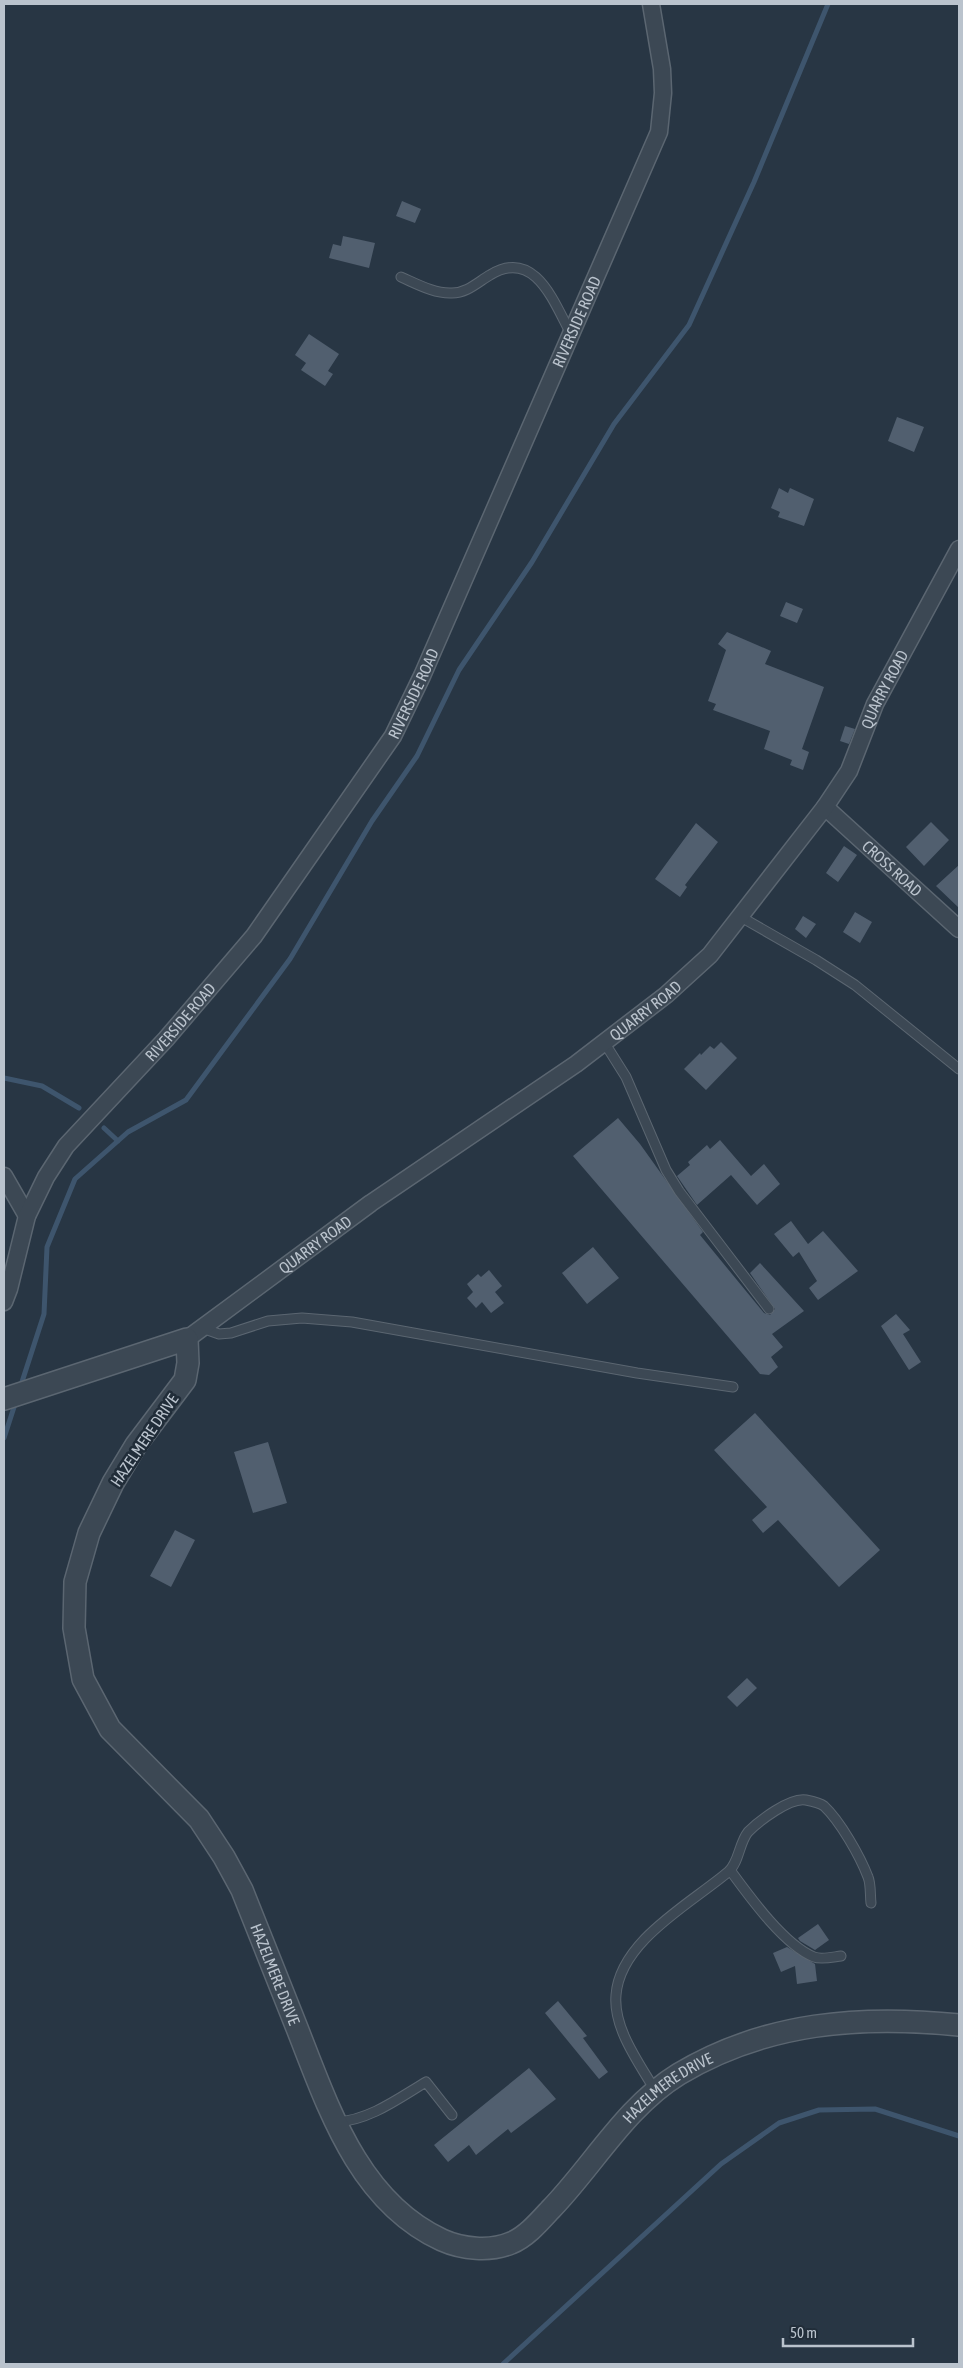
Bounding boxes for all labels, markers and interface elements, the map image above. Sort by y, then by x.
street label: RIVERSIDE ROAD [549,273,604,370]
street label: RIVERSIDE ROAD [384,646,442,741]
street label: QUARRY ROAD [857,647,912,731]
street label: CROSS ROAD [859,837,926,900]
street label: QUARRY ROAD [606,977,685,1044]
street label: RIVERSIDE ROAD [141,979,219,1065]
street label: QUARRY ROAD [275,1212,355,1277]
street label: HAZELMERE DRIVE [106,1390,182,1490]
street label: HAZELMERE DRIVE [247,1921,304,2028]
street label: HAZELMERE DRIVE [619,2049,715,2127]
scale bar [783,2316,913,2348]
text: 50 m [790,2324,817,2341]

